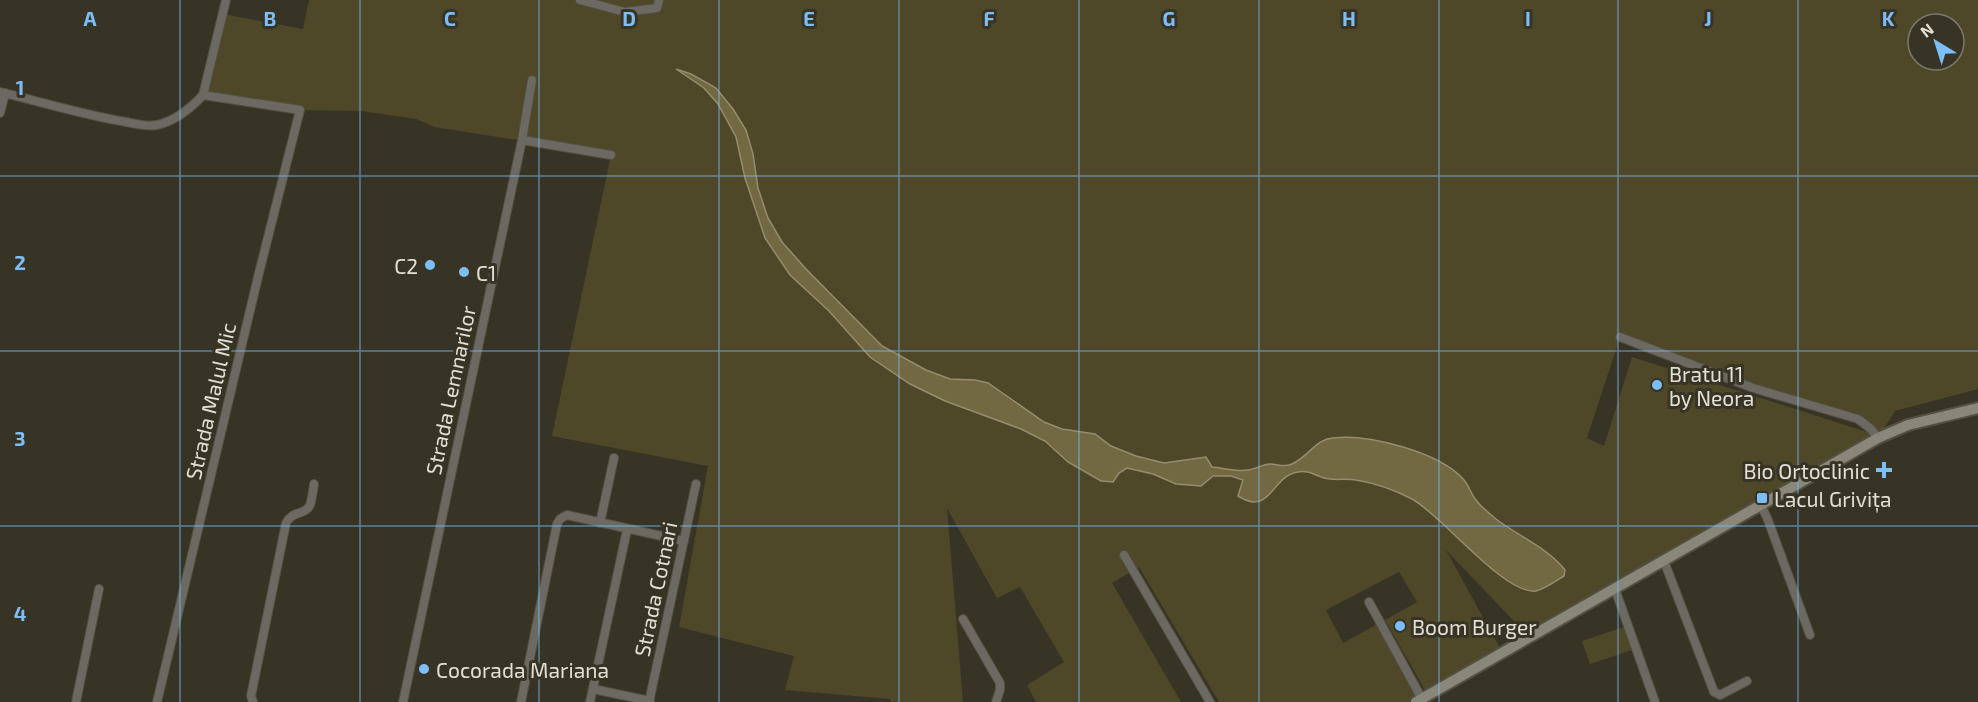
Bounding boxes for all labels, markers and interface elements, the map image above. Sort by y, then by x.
text: A [83,6,97,30]
text: B [264,6,276,30]
text: C [444,6,456,30]
text: D [622,6,636,30]
text: E [803,6,815,30]
text: F [983,6,995,30]
text: G [1163,6,1175,30]
text: H [1342,6,1356,30]
text: I [1525,6,1531,30]
text: J [1704,6,1712,30]
text: K [1882,6,1895,30]
north arrow [1906,12,1966,72]
text: N [1916,19,1937,41]
text: 1 [16,75,24,99]
text: 2 [14,250,26,274]
place label: C2 [394,253,418,278]
marker: C2 [423,258,437,272]
place label: C1 [476,260,496,285]
marker: C1 [457,265,471,279]
street label: Strada Lemnarilor [420,303,480,477]
street label: Strada Malul Mic [180,320,240,482]
place label: Bratu 11 by Neora [1669,361,1754,410]
marker: Bratu 11 by Neora [1650,378,1664,392]
text: 3 [14,426,26,450]
place label: Bio Ortoclinic [1743,458,1870,483]
marker: Bio Ortoclinic [1875,461,1893,479]
place label: Lacul Grivița [1774,486,1892,513]
marker: Lacul Grivița [1755,491,1769,505]
street label: Strada Cotnari [629,519,681,659]
text: 4 [14,601,27,625]
place label: Boom Burger [1412,614,1537,639]
marker: Boom Burger [1393,619,1407,633]
place label: Cocorada Mariana [436,657,609,682]
marker: Cocorada Mariana [417,662,431,676]

